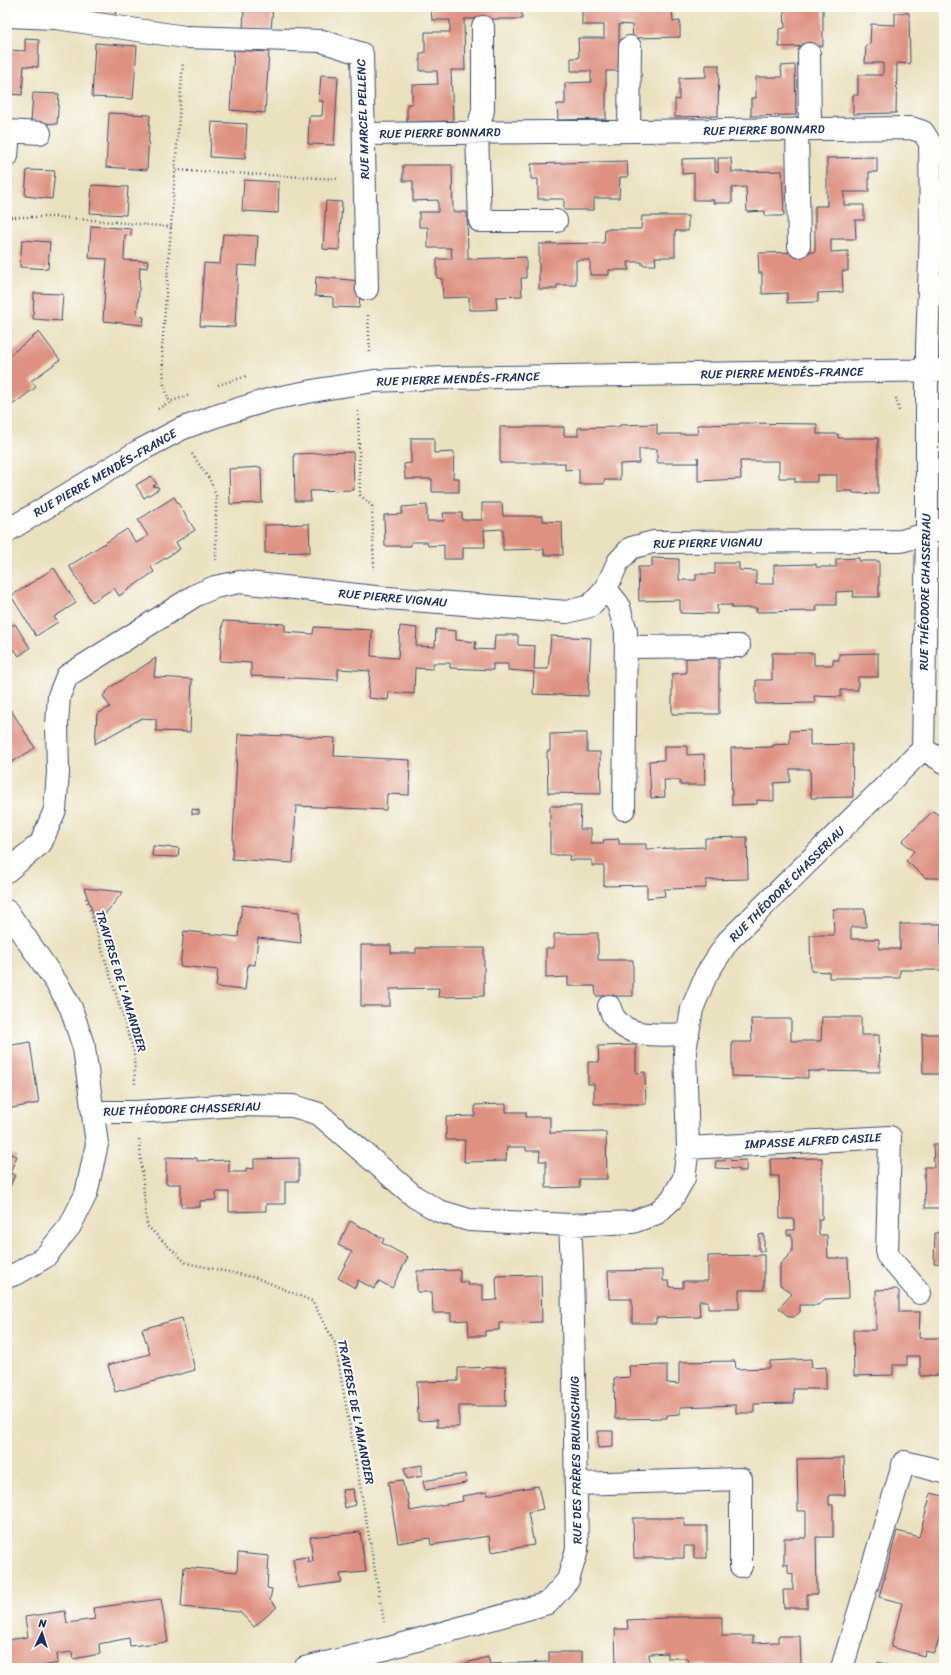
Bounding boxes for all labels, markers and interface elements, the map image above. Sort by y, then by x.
street label: RUE MARCEL PELLENC [350,58,376,179]
street label: RUE PIERRE BONNARD [703,118,825,142]
street label: RUE PIERRE BONNARD [379,121,501,145]
street label: RUE PIERRE MENDÉS-FRANCE [700,361,865,385]
street label: RUE PIERRE MENDÉS-FRANCE [376,365,541,393]
street label: RUE PIERRE MENDÉS-FRANCE [29,422,182,523]
street label: RUE THÉODORE CHASSERIAU [913,512,937,671]
street label: RUE PIERRE VIGNAU [653,531,763,555]
street label: RUE PIERRE VIGNAU [338,582,448,614]
street label: RUE THÉODORE CHASSERIAU [724,820,851,947]
street label: TRAVERSE DE L'AMANDIER [89,907,153,1055]
street label: RUE THÉODORE CHASSERIAU [103,1095,262,1123]
street label: IMPASSE ALFRED CASILE [743,1126,883,1156]
street label: TRAVERSE DE L'AMANDIER [331,1338,381,1486]
street label: RUE DES FRÈRES BRUNSCHWIG [564,1376,588,1544]
north arrow [22,1613,62,1653]
text: N [37,1614,48,1633]

